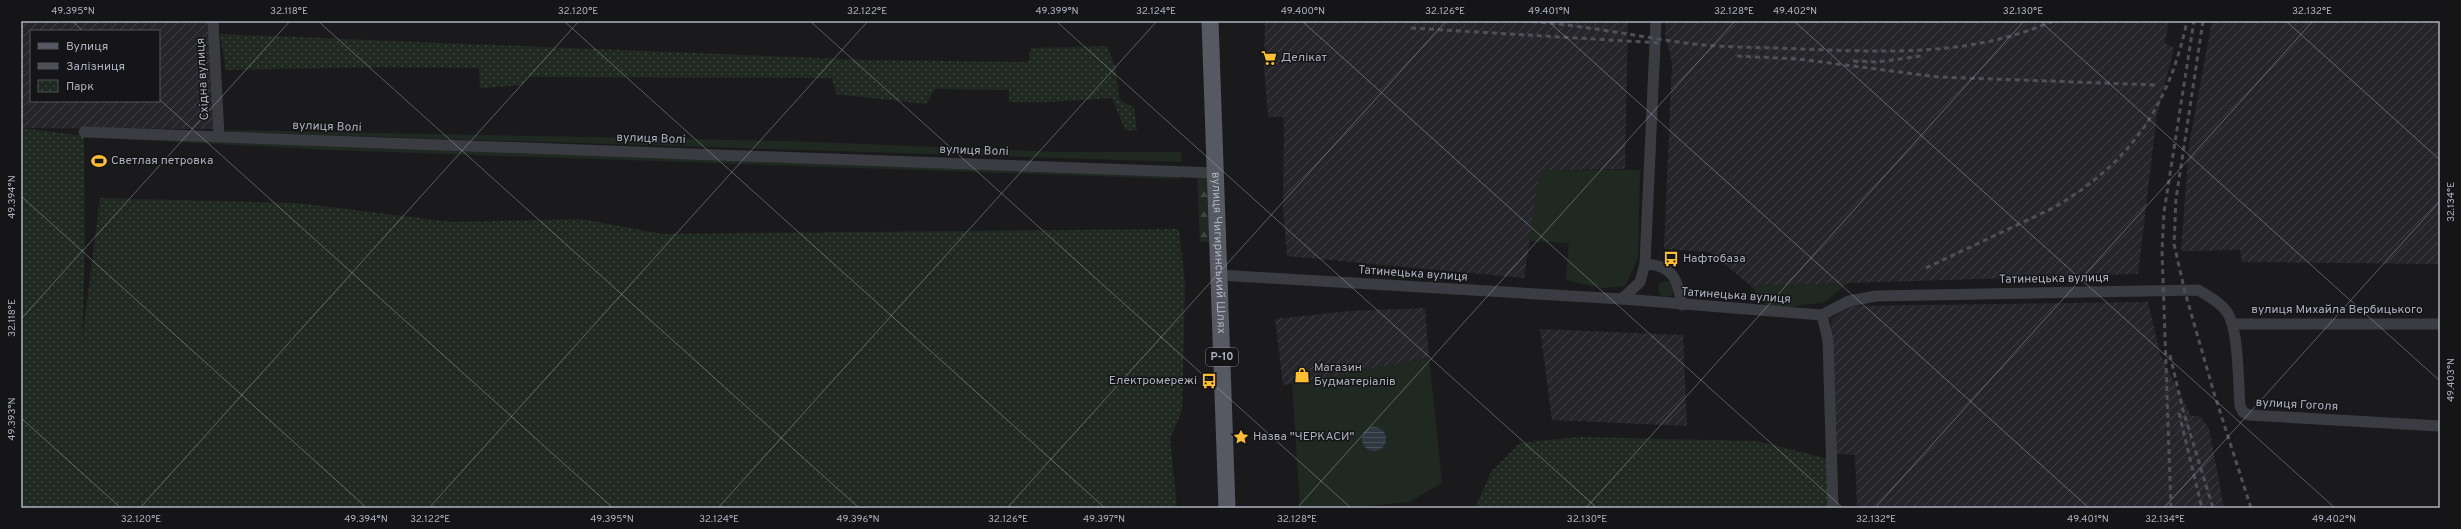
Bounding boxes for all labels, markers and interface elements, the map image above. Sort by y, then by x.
text: 49.395°N [51,5,95,18]
text: 32.118°E [270,5,308,18]
text: 32.120°E [558,5,598,18]
text: 32.122°E [847,5,887,18]
text: 49.399°N [1035,5,1079,18]
text: 32.124°E [1136,5,1176,18]
text: 49.400°N [1281,5,1325,18]
text: 32.126°E [1425,5,1465,18]
text: 49.401°N [1528,5,1570,18]
text: 32.128°E [1714,5,1754,18]
text: 49.402°N [1773,5,1817,18]
text: 32.130°E [2003,5,2043,18]
text: 32.132°E [2292,5,2332,18]
legend [30,30,160,102]
street label: Східна вулиця [193,37,213,121]
text: Вулиця [66,39,108,55]
supermarket icon: Делікат [1260,49,1278,67]
place label: Делікат [1281,50,1327,66]
text: Залізниця [66,59,125,75]
text: Парк [66,79,94,95]
street label: вулиця Волі [292,118,362,136]
street label: вулиця Волі [616,130,686,148]
street label: вулиця Волі [939,142,1009,160]
sports icon: Светлая петровка [90,152,108,170]
place label: Светлая петровка [111,153,213,169]
street label: вулиця Чигиринський Шлях [1207,172,1229,334]
text: 49.394°N [6,175,19,219]
text: 32.134°E [2445,182,2458,222]
bus stop icon: Нафтобаза [1662,250,1680,268]
place label: Нафтобаза [1683,251,1746,267]
street label: Татинецька вулиця [1358,262,1468,286]
street label: Татинецька вулиця [1999,270,2109,288]
street label: Татинецька вулиця [1681,284,1791,308]
text: 32.118°E [6,299,19,337]
street label: вулиця Михайла Вербицького [2251,302,2423,318]
road number: Р-10 [1206,348,1238,366]
text: 49.403°N [2445,358,2458,402]
place label: Магазин Будматеріалів [1314,360,1396,390]
shop icon: Магазин Будматеріалів [1293,366,1311,384]
bus stop icon: Електромережі [1200,372,1218,390]
place label: Електромережі [1109,373,1197,389]
street label: вулиця Гоголя [2255,395,2339,415]
text: 49.393°N [6,397,19,441]
place icon: Назва "ЧЕРКАСИ" [1232,428,1250,446]
place label: Назва "ЧЕРКАСИ" [1253,429,1354,445]
text: 32.120°E [121,513,161,526]
text: 49.394°N [344,513,388,526]
text: 32.122°E [410,513,450,526]
text: 49.395°N [590,513,634,526]
text: 32.124°E [699,513,739,526]
text: 49.396°N [836,513,880,526]
text: 32.126°E [988,513,1028,526]
text: 49.397°N [1083,513,1125,526]
text: 32.128°E [1277,513,1317,526]
text: 32.130°E [1567,513,1607,526]
text: 32.132°E [1856,513,1896,526]
text: 49.401°N [2067,513,2109,526]
text: 32.134°E [2145,513,2185,526]
text: 49.402°N [2312,513,2356,526]

